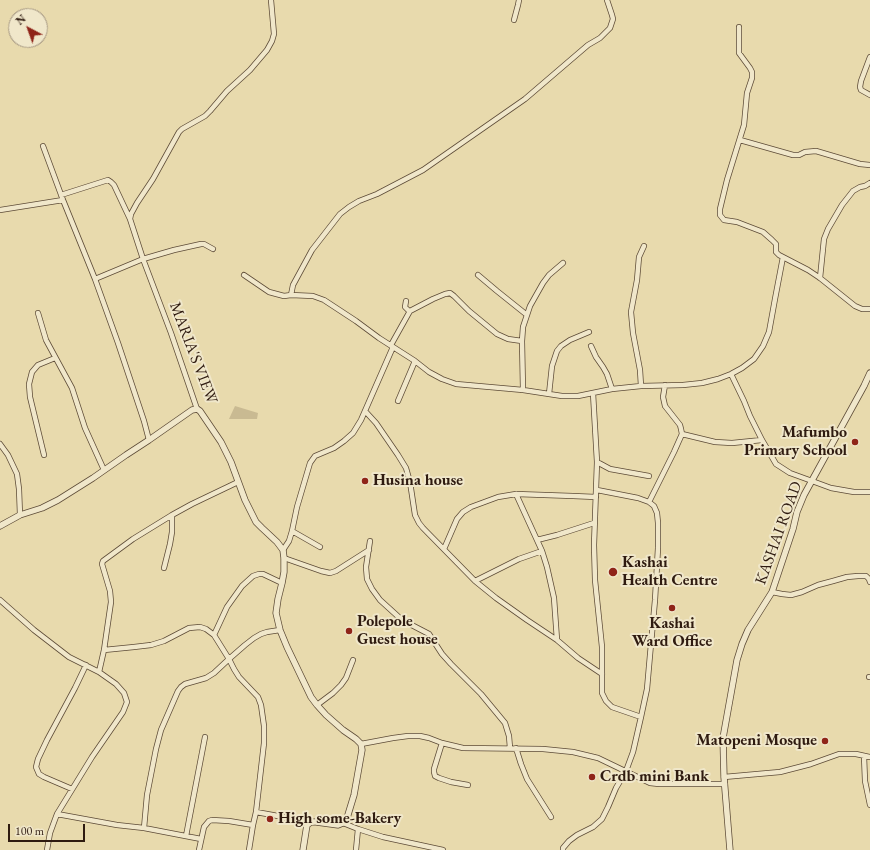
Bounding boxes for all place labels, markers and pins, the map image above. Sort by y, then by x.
place label: Mafumbo Primary School [744,423,847,461]
marker: Mafumbo Primary School [850,437,860,447]
place label: Husina house [373,471,463,491]
marker: Husina house [360,476,370,486]
place label: Kashai Health Centre [622,553,717,591]
marker: Kashai Health Centre [607,566,619,578]
marker: Kashai Ward Office [667,603,677,613]
place label: Polepole Guest house [357,612,438,650]
place label: Kashai Ward Office [632,614,712,652]
marker: Polepole Guest house [344,626,354,636]
place label: Matopeni Mosque [696,731,817,751]
marker: Matopeni Mosque [820,736,830,746]
place label: Crdb mini Bank [600,767,709,787]
marker: Crdb mini Bank [587,772,597,782]
place label: High some-Bakery [278,809,401,829]
marker: High some-Bakery [265,814,275,824]

